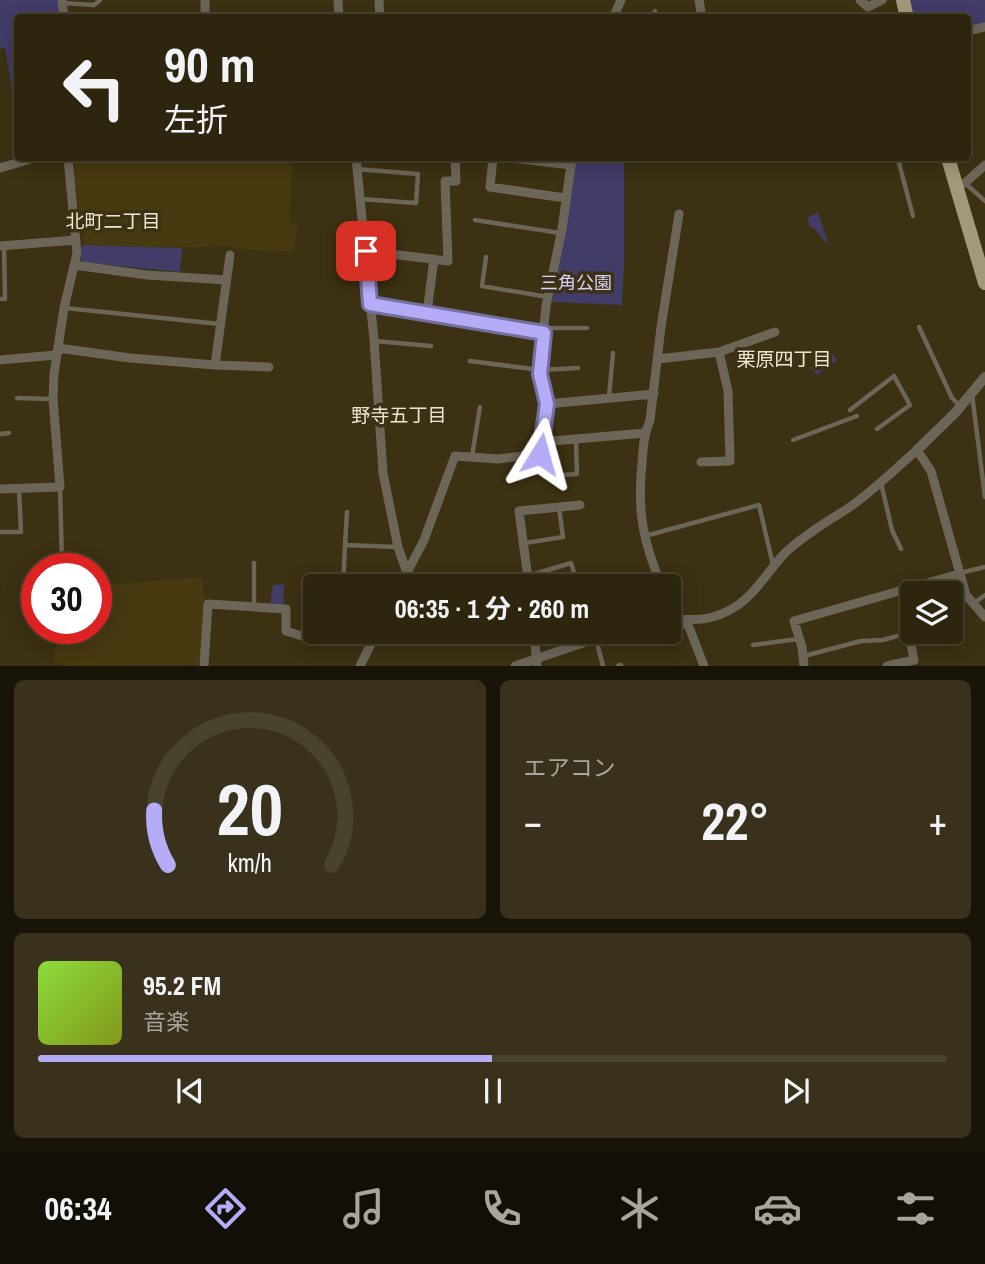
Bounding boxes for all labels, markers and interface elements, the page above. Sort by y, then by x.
text: 90 m [164,31,256,97]
icon: left [49,42,140,133]
text: 左折 [164,98,228,141]
district label: 北町二丁目 [65,208,161,234]
pin [336,221,396,281]
icon: arrive [347,232,385,270]
park label: 三角公園 [540,270,612,295]
district label: 栗原四丁目 [736,346,832,372]
district label: 野寺五丁目 [351,402,447,428]
position arrow [503,417,577,491]
speed limit sign: 30 [21,553,112,644]
map controls [900,581,963,644]
button: layers [900,581,963,644]
text: 06:35 · 1 分 · 260 m [395,591,589,626]
text: エアコン [524,752,616,783]
text: 20 [217,761,283,859]
text: 22° [701,786,769,856]
text: − [524,796,542,847]
text: + [929,796,947,847]
text: km/h [228,846,272,880]
text: 95.2 FM [143,968,221,1003]
text: 音楽 [143,1006,189,1037]
icon: previous [171,1072,209,1110]
icon: pause [474,1072,512,1110]
icon: next [777,1072,815,1110]
icon: directions [201,1184,250,1233]
icon: music [339,1184,388,1233]
icon: phone [477,1184,526,1233]
icon: climate [615,1184,664,1233]
icon: car [753,1184,802,1233]
icon: filters [891,1184,940,1233]
text: 06:34 [45,1187,112,1230]

